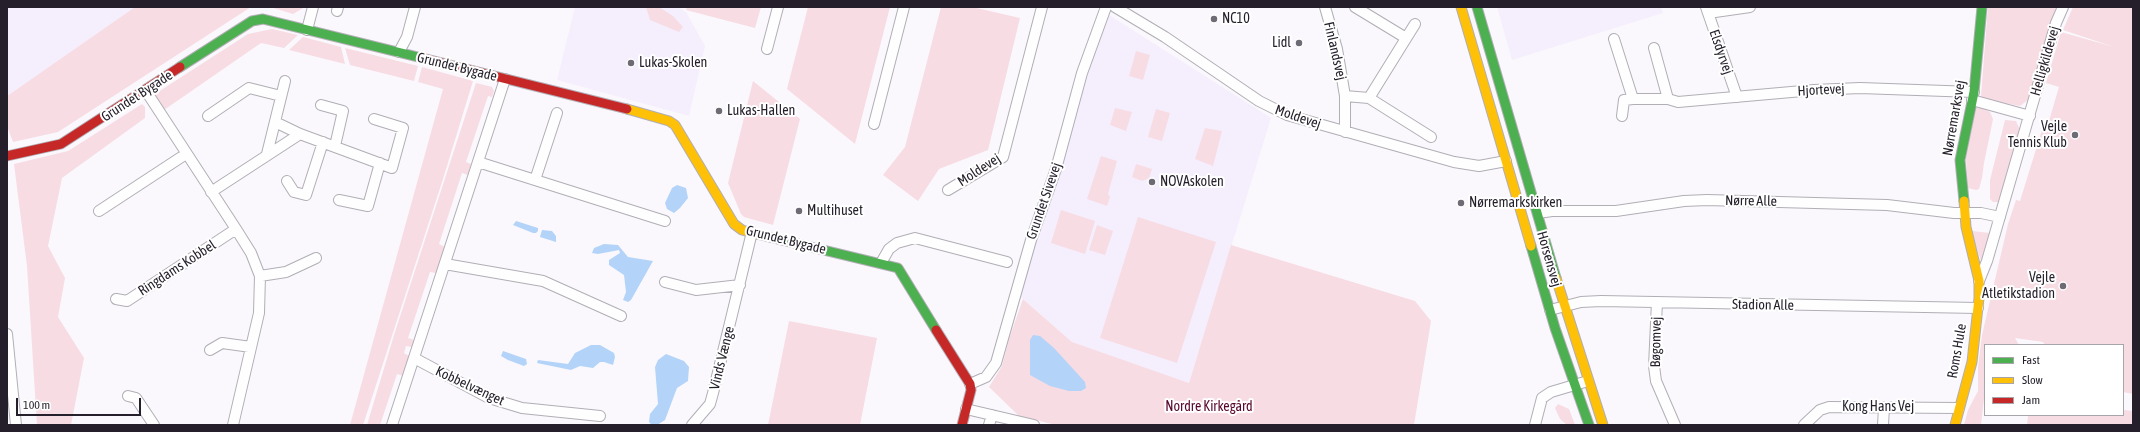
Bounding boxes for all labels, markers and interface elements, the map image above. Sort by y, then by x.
place label: NC10 [1222,11,1250,27]
marker: NC10 [1209,14,1219,24]
street label: Finlandsvej [1320,20,1350,82]
street label: Helligkildevej [2027,24,2063,98]
street label: Elsdyrvej [1706,27,1736,77]
place label: Lidl [1272,35,1291,51]
marker: Lidl [1294,38,1304,48]
street label: Grundet Bygade [415,49,499,85]
place label: Lukas-Skolen [639,55,707,71]
marker: Lukas-Skolen [626,58,636,68]
street label: Grundet Bygade [98,67,176,125]
street label: Nørremarksvej [1939,79,1969,157]
street label: Hjortevej [1797,80,1845,100]
street label: Moldevej [1273,101,1323,133]
place label: Lukas-Hallen [727,103,795,119]
marker: Lukas-Hallen [714,106,724,116]
place label: Vejle Tennis Klub [2008,119,2067,152]
marker: Vejle Tennis Klub [2070,130,2080,140]
street label: Moldevej [954,150,1004,190]
street label: Grundet Sivevej [1023,160,1065,242]
place label: NOVAskolen [1160,174,1224,190]
marker: NOVAskolen [1147,177,1157,187]
street label: Nørre Alle [1725,192,1777,210]
place label: Nørremarkskirken [1469,195,1562,211]
marker: Nørremarkskirken [1456,198,1466,208]
place label: Multihuset [807,203,863,219]
marker: Multihuset [794,206,804,216]
street label: Grundet Bygade [744,222,828,258]
street label: Horsensvej [1533,229,1565,289]
street label: Ringdams Kobbel [135,237,219,299]
place label: Vejle Atletikstadion [1982,270,2055,302]
marker: Vejle Atletikstadion [2058,281,2068,291]
street label: Stadion Alle [1732,296,1794,314]
street label: Bøgomvej [1647,316,1665,368]
street label: Roms Hule [1944,322,1970,380]
street label: Vinds Vænge [706,325,738,391]
legend [1984,344,2124,416]
text: Fast [2022,353,2040,367]
street label: Kobbelvænget [433,363,507,409]
text: Slow [2022,373,2043,387]
scale bar [18,390,143,416]
text: Jam [2022,393,2040,407]
text: 100 m [23,398,50,412]
park label: Nordre Kirkegård [1165,399,1253,415]
street label: Kong Hans Vej [1842,399,1914,415]

